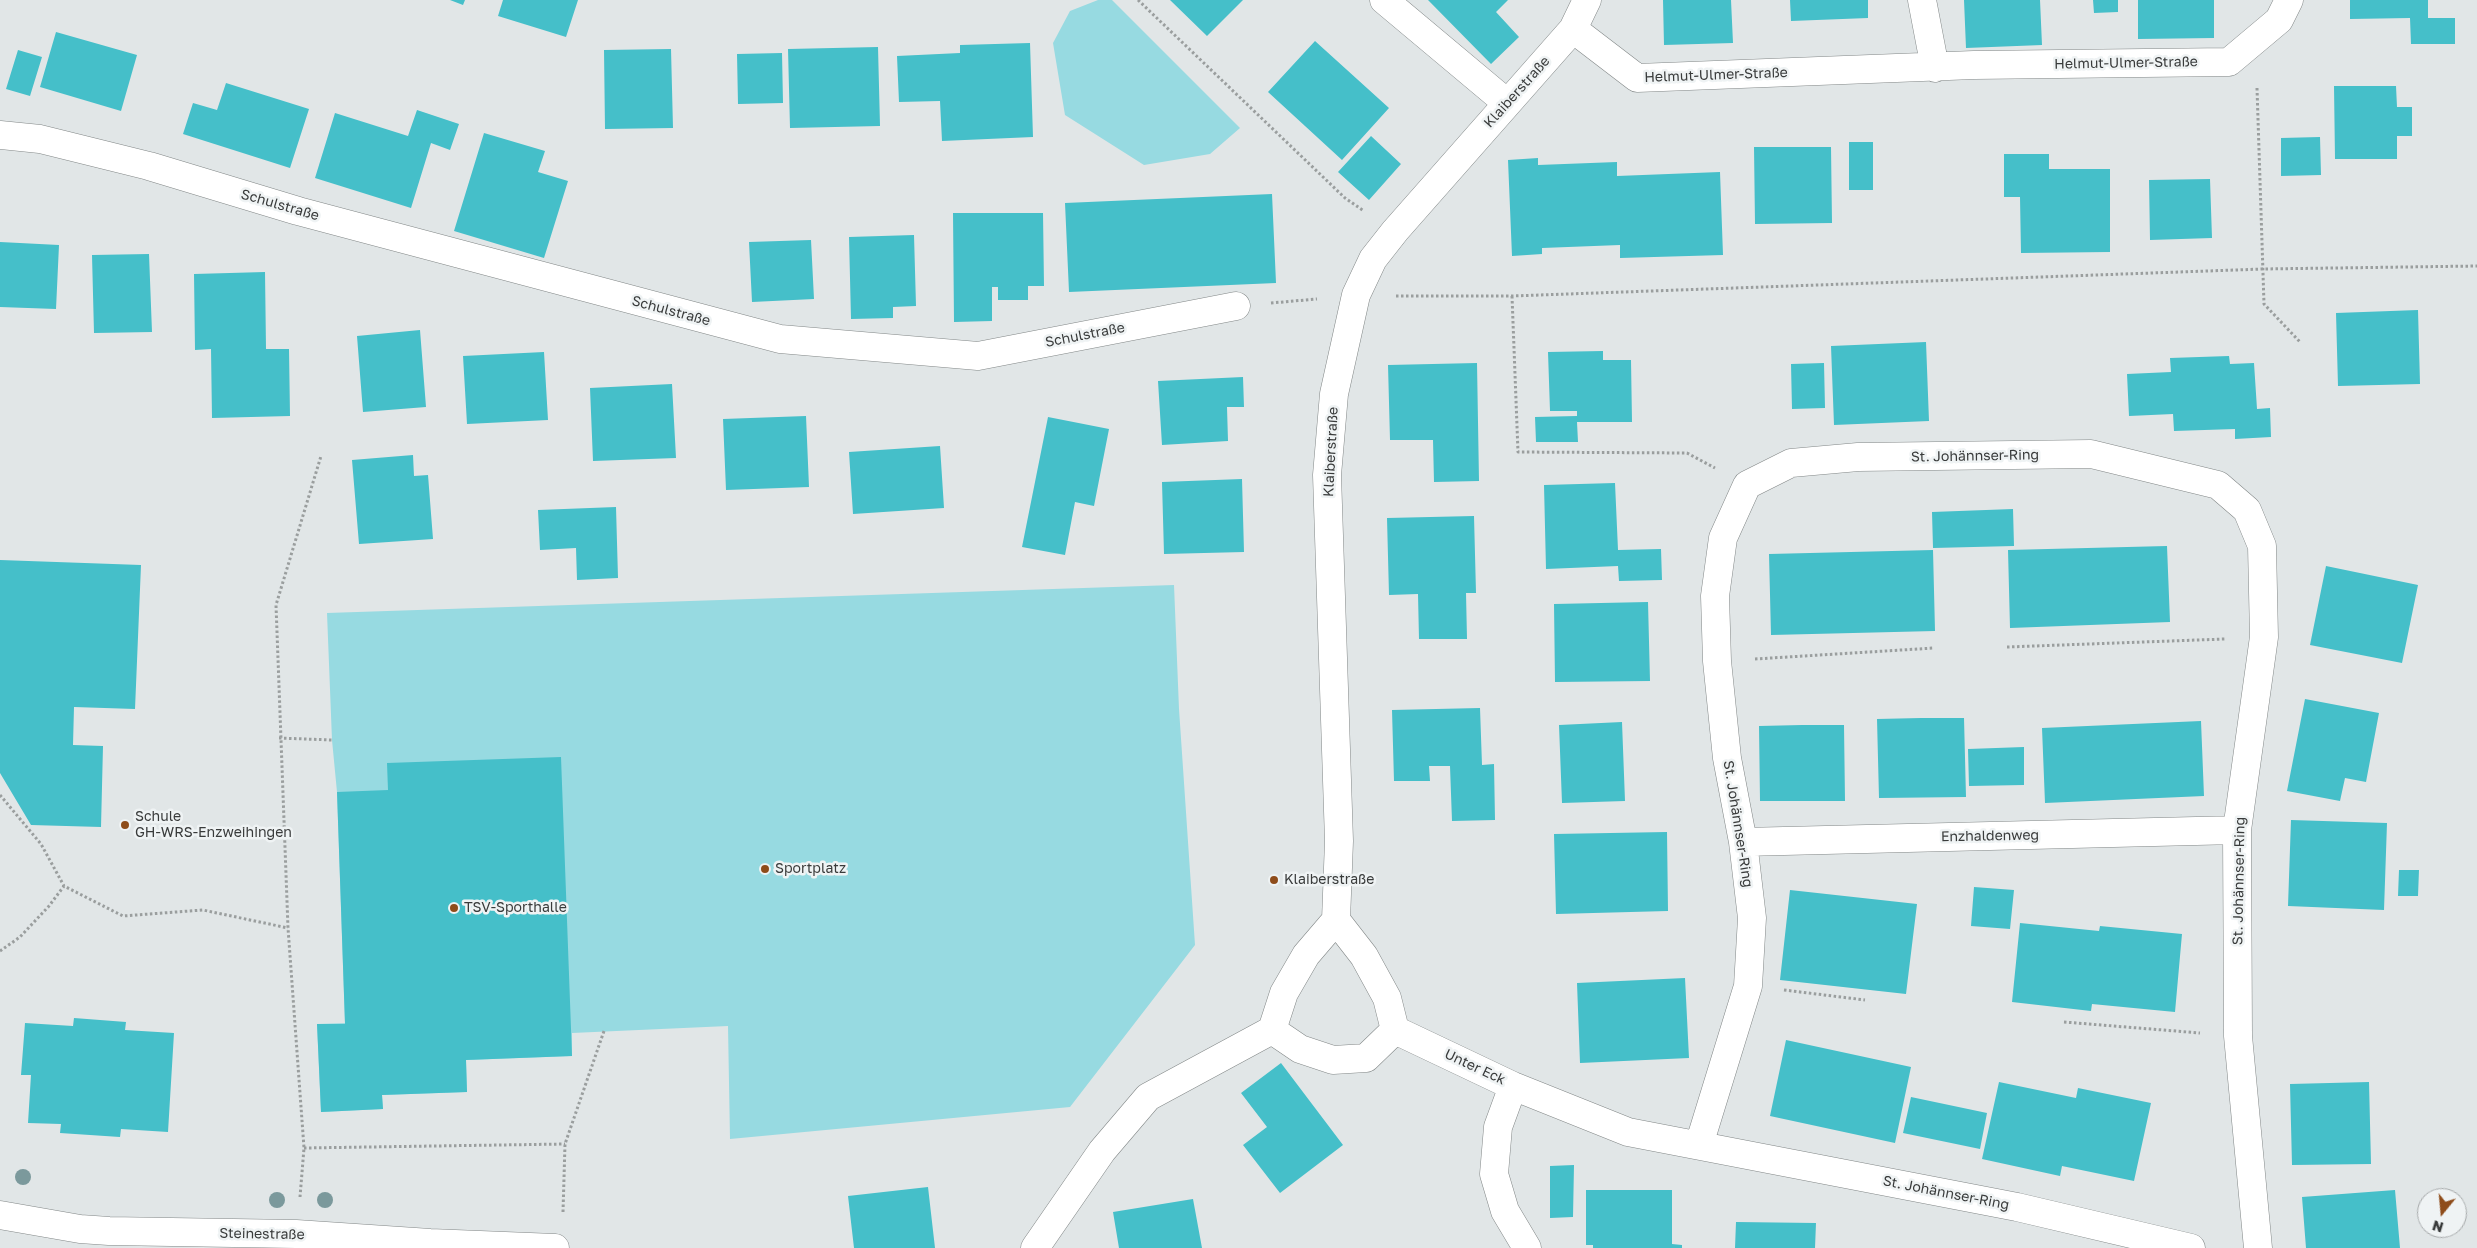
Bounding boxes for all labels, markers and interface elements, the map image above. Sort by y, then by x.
street label: Klaiberstraße [1481,53,1553,131]
street label: Helmut-Ulmer-Straße [2054,53,2198,73]
street label: Helmut-Ulmer-Straße [1644,64,1788,86]
street label: Schulstraße [239,186,321,224]
street label: Schulstraße [630,292,712,330]
street label: Schulstraße [1044,319,1126,351]
street label: Klaiberstraße [1320,406,1342,498]
street label: St. Johännser-Ring [1911,446,2039,466]
street label: St. Johännser-Ring [1720,759,1756,889]
place label: Schule GH-WRS-Enzweihingen [135,809,292,842]
street label: St. Johännser-Ring [2229,817,2249,945]
marker: Schule GH-WRS-Enzweihingen [119,819,131,831]
street label: Enzhaldenweg [1941,827,2039,845]
place label: Sportplatz [775,861,846,877]
marker: Sportplatz [759,863,771,875]
place label: Klaiberstraße [1284,872,1374,888]
marker: Klaiberstraße [1268,874,1280,886]
place label: TSV-Sporthalle [464,900,567,916]
marker: TSV-Sporthalle [448,902,460,914]
street label: Unter Eck [1442,1046,1508,1088]
street label: St. Johännser-Ring [1881,1173,2011,1213]
north arrow [2417,1188,2467,1238]
text: N [2430,1217,2445,1237]
street label: Steinestraße [219,1225,305,1243]

